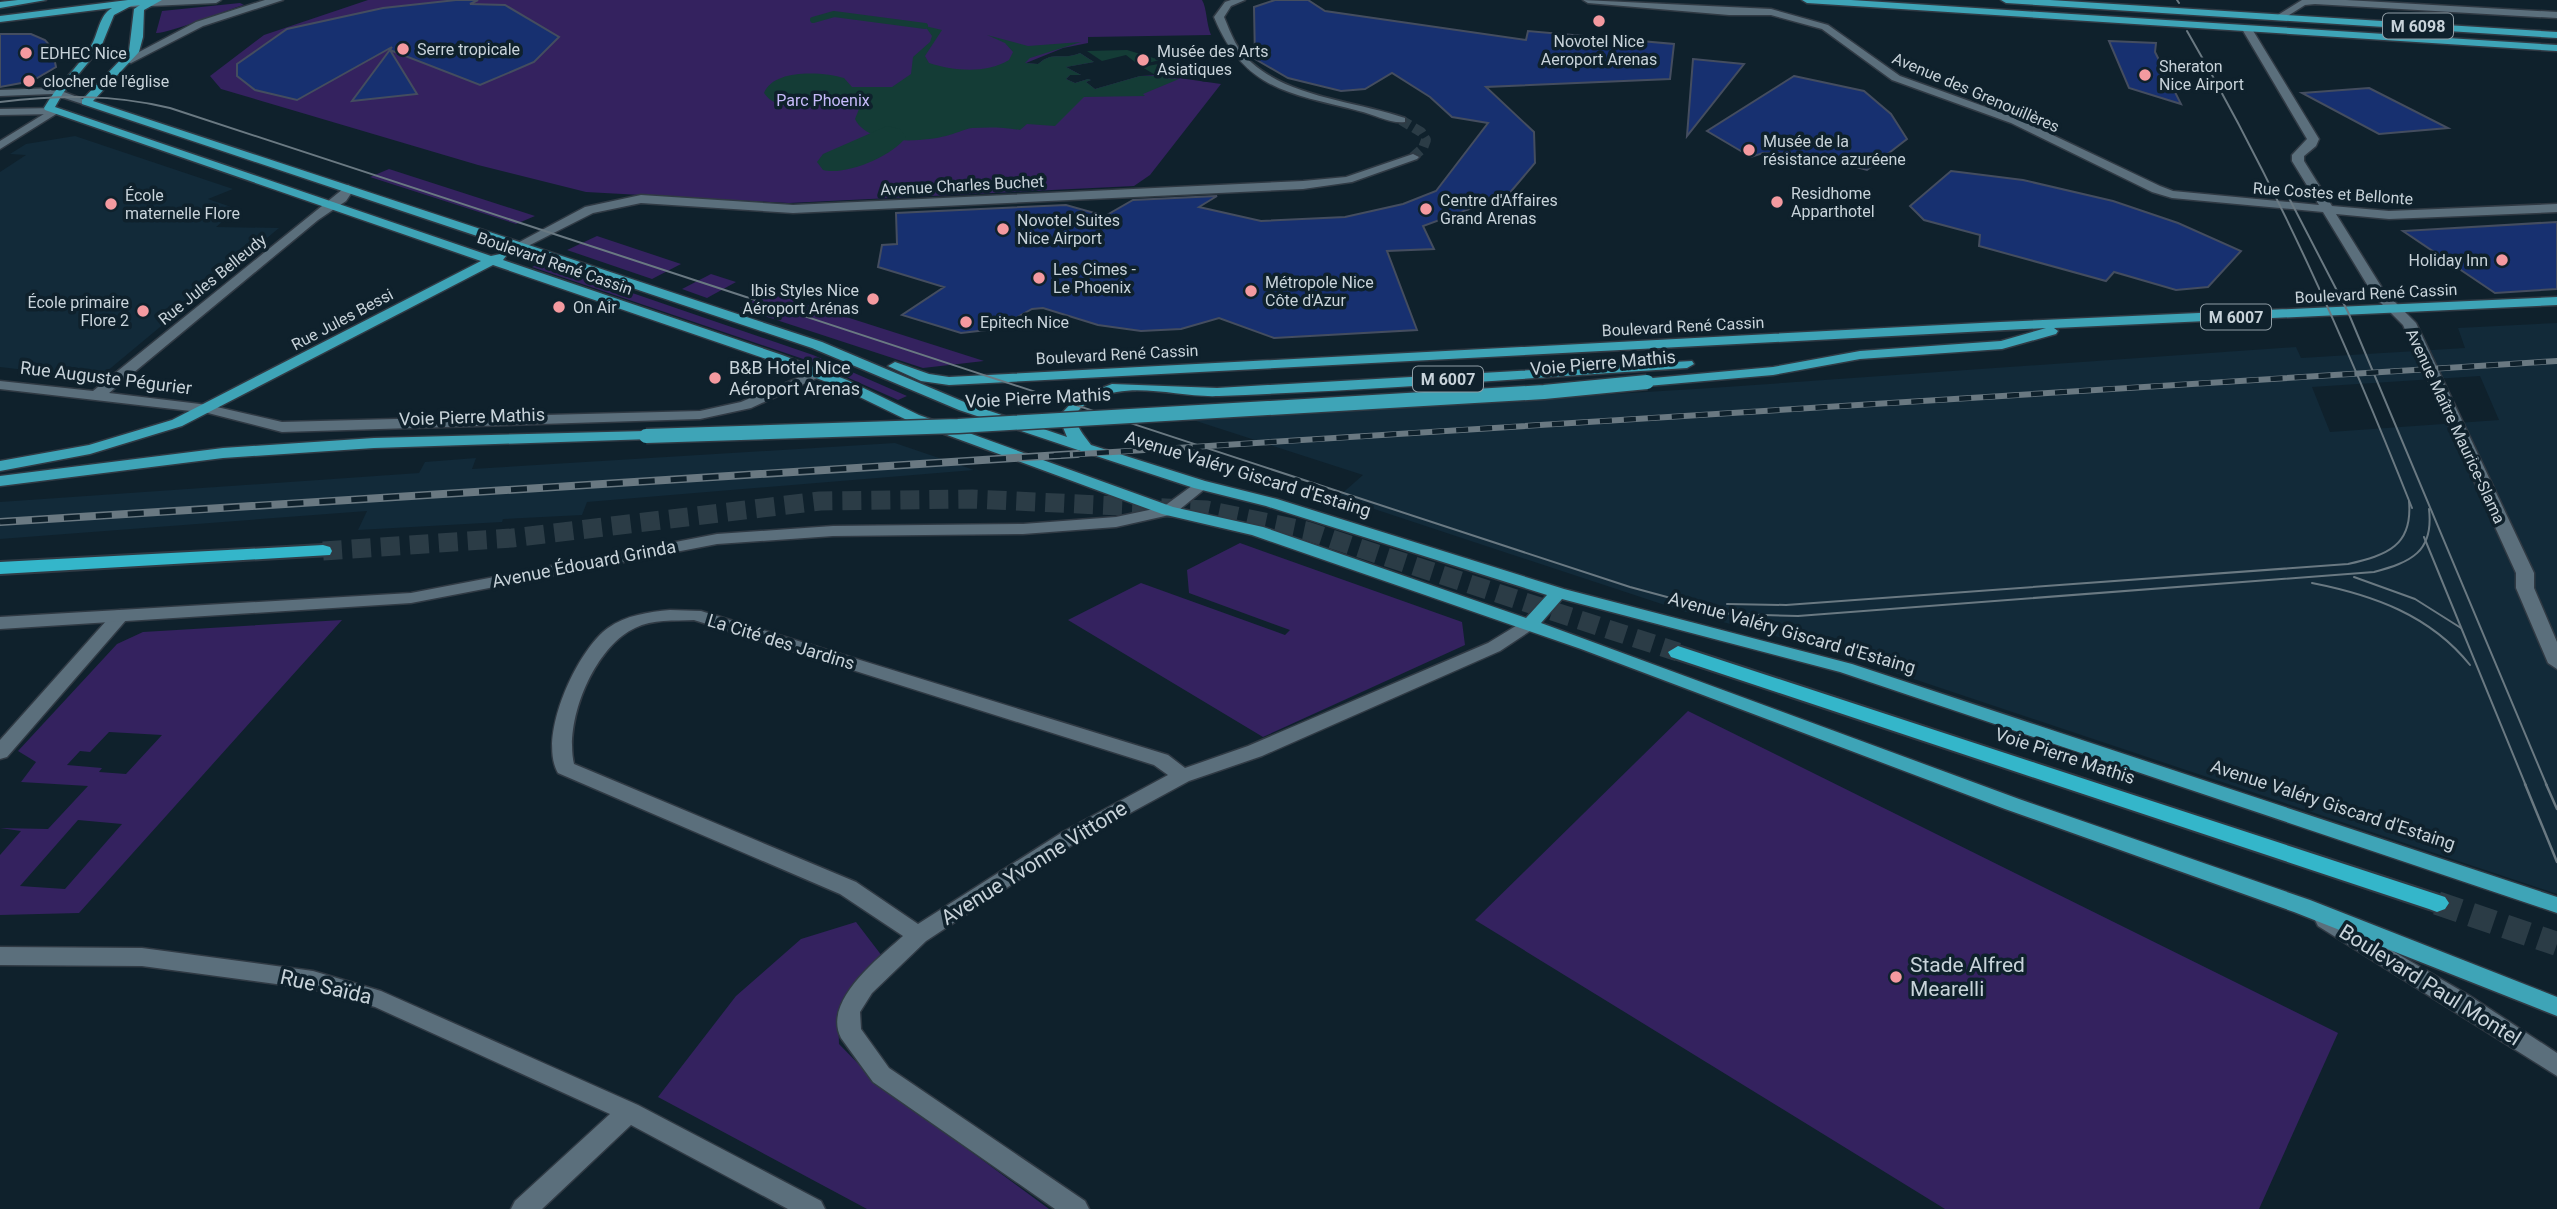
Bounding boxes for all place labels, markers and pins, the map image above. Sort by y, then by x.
marker: Novotel Nice Aeroport Arenas [1591,13,1607,29]
place label: Novotel Nice Aeroport Arenas [1541,32,1657,69]
place label: Serre tropicale [417,40,520,59]
marker: Serre tropicale [395,41,411,57]
place label: Musée des Arts Asiatiques [1157,42,1268,79]
place label: EDHEC Nice [40,44,127,63]
marker: EDHEC Nice [18,45,34,61]
marker: Musée des Arts Asiatiques [1135,52,1151,68]
place label: Sheraton Nice Airport [2159,57,2244,94]
marker: Sheraton Nice Airport [2137,67,2153,83]
place label: clocher de l'église [43,72,169,91]
marker: clocher de l'église [21,73,37,89]
place label: Musée de la résistance azuréene [1763,132,1906,169]
marker: Musée de la résistance azuréene [1741,142,1757,158]
place label: Residhome Apparthotel [1791,184,1875,221]
place label: École maternelle Flore [125,186,240,223]
place label: Centre d'Affaires Grand Arenas [1440,191,1558,228]
marker: Residhome Apparthotel [1769,194,1785,210]
marker: École maternelle Flore [103,196,119,212]
marker: Centre d'Affaires Grand Arenas [1418,201,1434,217]
place label: Novotel Suites Nice Airport [1017,211,1120,248]
marker: Novotel Suites Nice Airport [995,221,1011,237]
place label: Holiday Inn [2409,251,2488,270]
marker: Holiday Inn [2494,252,2510,268]
place label: Les Cimes - Le Phoenix [1053,260,1136,297]
marker: Les Cimes - Le Phoenix [1031,270,1047,286]
place label: Métropole Nice Côte d'Azur [1265,273,1374,310]
place label: Ibis Styles Nice Aéroport Arénas [743,281,859,318]
marker: Métropole Nice Côte d'Azur [1243,283,1259,299]
marker: Ibis Styles Nice Aéroport Arénas [865,291,881,307]
place label: École primaire Flore 2 [28,293,129,330]
place label: On Air [573,298,617,317]
marker: On Air [551,299,567,315]
marker: École primaire Flore 2 [135,303,151,319]
place label: Epitech Nice [980,313,1069,332]
marker: Epitech Nice [958,314,974,330]
place label: B&B Hotel Nice Aéroport Arenas [729,357,860,399]
marker: B&B Hotel Nice Aéroport Arenas [707,370,723,386]
place label: Stade Alfred Mearelli [1910,953,2025,1001]
marker: Stade Alfred Mearelli [1888,969,1904,985]

